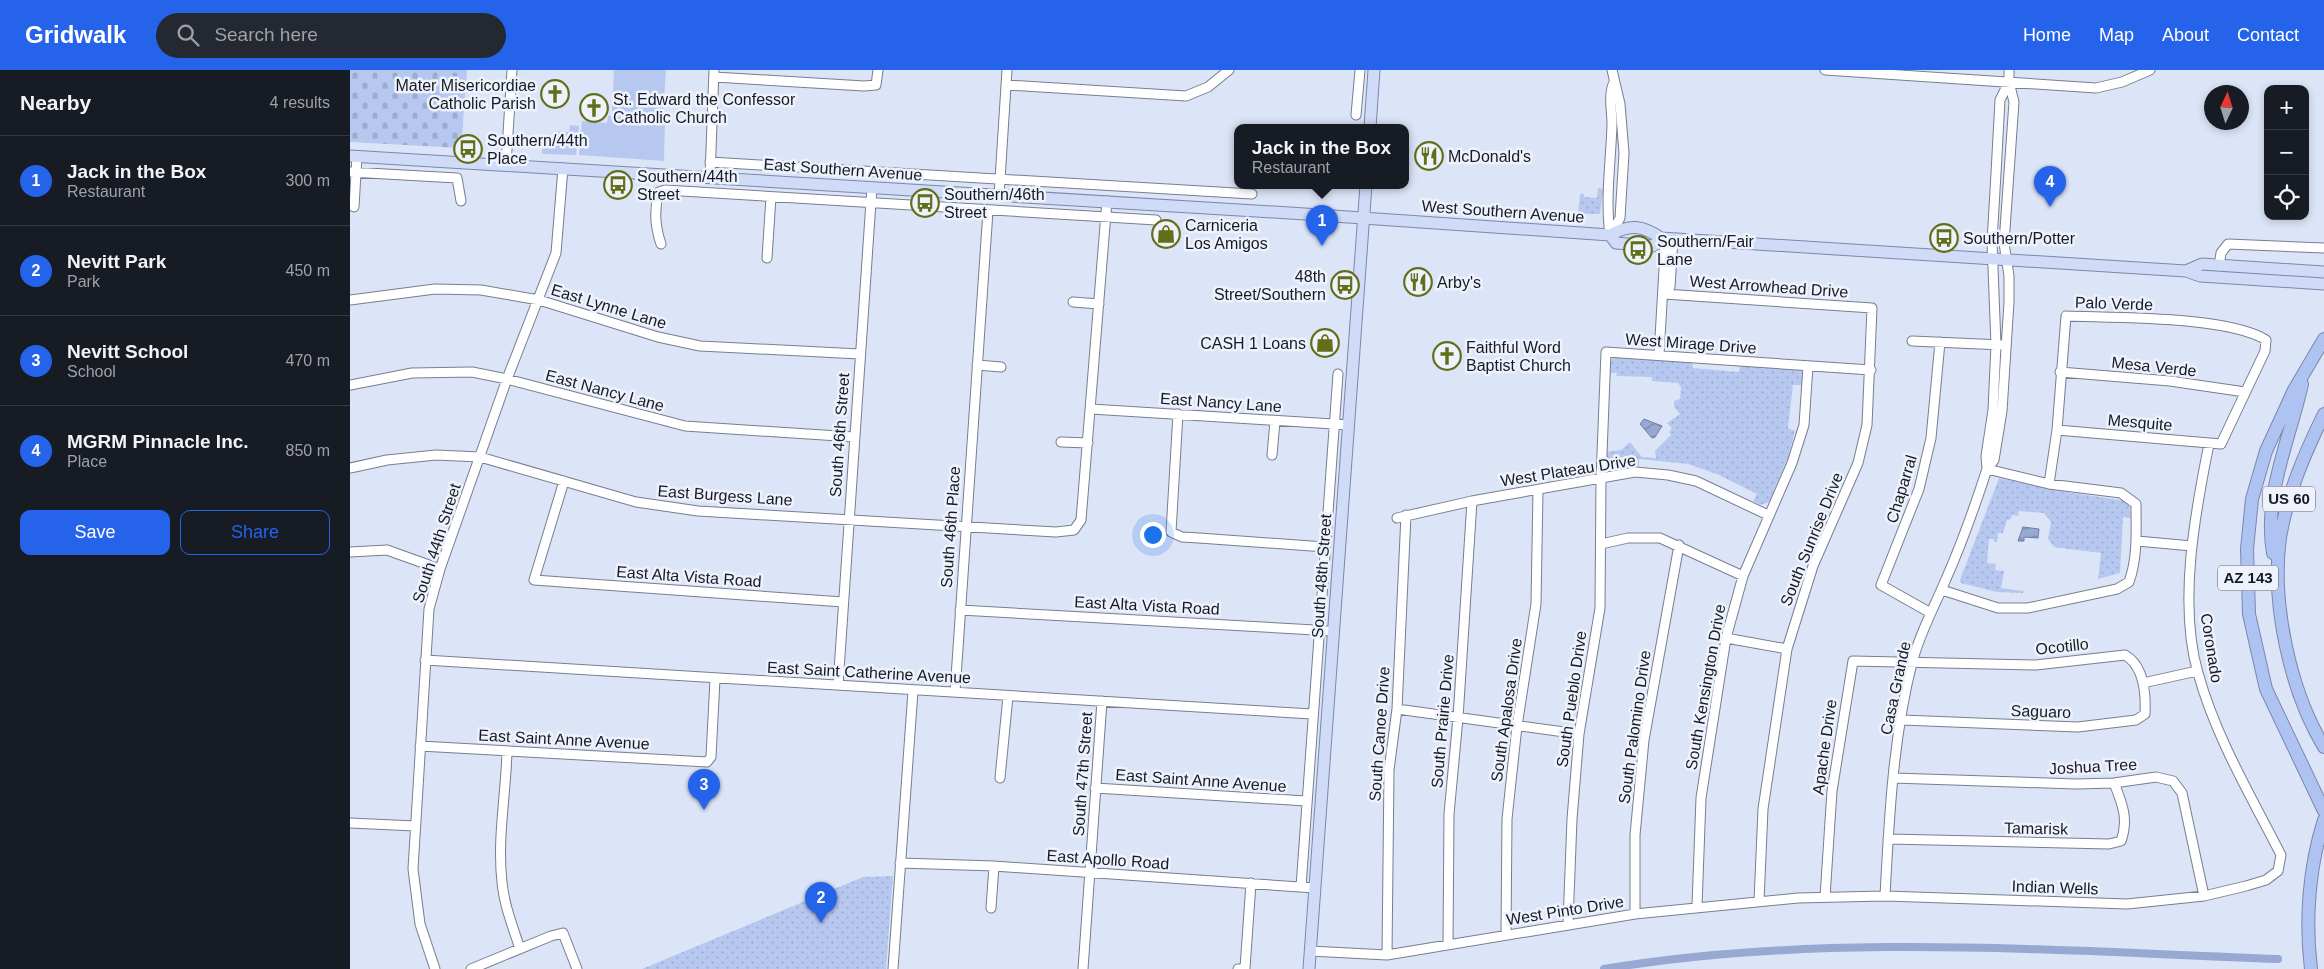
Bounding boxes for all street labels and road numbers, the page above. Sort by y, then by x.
street label: East Southern Avenue [763,155,923,184]
street label: West Southern Avenue [1421,197,1585,226]
street label: West Arrowhead Drive [1689,272,1849,301]
street label: East Lynne Lane [549,281,669,332]
street label: Palo Verde [2075,294,2153,313]
street label: West Mirage Drive [1625,330,1757,357]
street label: Mesa Verde [2111,354,2197,379]
street label: East Nancy Lane [544,367,666,414]
street label: South 46th Street [827,372,852,498]
street label: East Nancy Lane [1160,390,1282,415]
street label: Mesquite [2107,411,2173,434]
street label: West Plateau Drive [1499,451,1637,490]
street label: Chaparral [1883,453,1920,525]
street label: South 46th Place [938,466,963,588]
street label: South Sunrise Drive [1777,470,1846,608]
street label: South 44th Street [409,481,464,605]
street label: East Burgess Lane [657,482,793,509]
road number: US 60 [2263,486,2315,512]
street label: South 48th Street [1309,513,1334,639]
street label: East Alta Vista Road [616,563,762,590]
road number: AZ 143 [2218,566,2278,590]
street label: East Alta Vista Road [1074,593,1220,618]
street label: South Kensington Drive [1683,603,1728,771]
street label: Coronado [2198,612,2225,684]
street label: South Pueblo Drive [1553,630,1590,769]
street label: Ocotillo [2035,635,2090,658]
street label: South Apalosa Drive [1488,637,1525,783]
street label: Casa Grande [1877,640,1914,736]
street label: South Palomino Drive [1615,649,1654,805]
street label: South Prairie Drive [1428,653,1457,789]
street label: East Saint Catherine Avenue [767,659,972,686]
street label: South Canoe Drive [1366,666,1393,802]
street label: Apache Drive [1809,698,1840,796]
street label: Saguaro [2010,702,2072,721]
street label: South 47th Street [1070,711,1095,837]
street label: East Saint Anne Avenue [478,727,650,752]
street label: Joshua Tree [2049,756,2138,777]
street label: East Saint Anne Avenue [1115,766,1287,795]
street label: Tamarisk [2004,819,2069,838]
street label: East Apollo Road [1046,847,1170,872]
street label: Indian Wells [2011,877,2099,898]
street label: West Pinto Drive [1505,893,1625,928]

